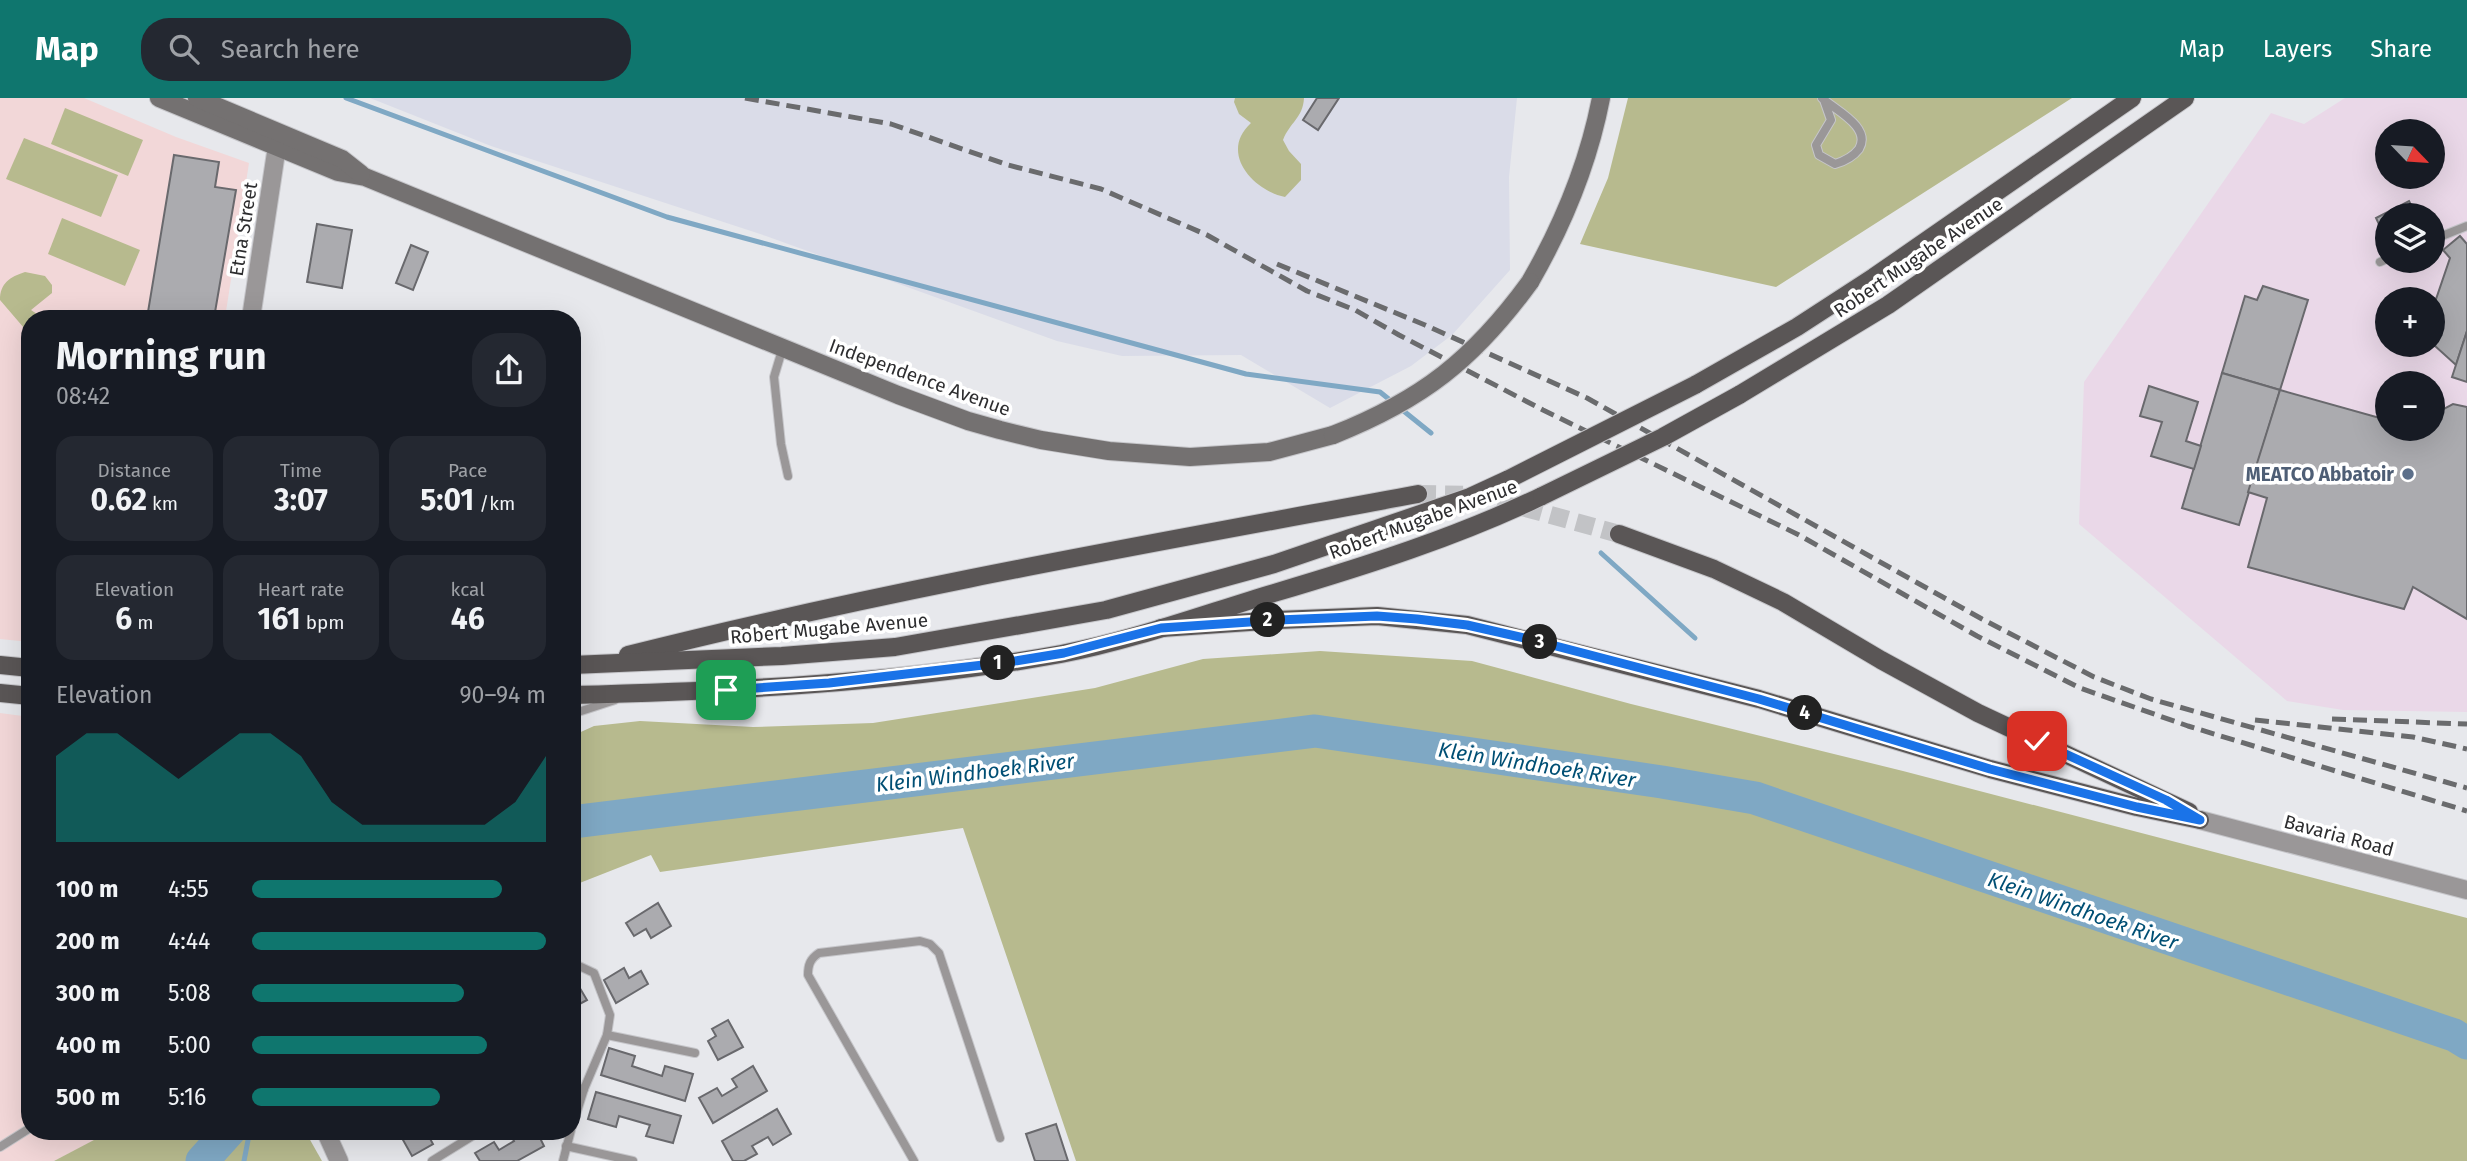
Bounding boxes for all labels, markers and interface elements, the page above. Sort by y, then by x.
search box [141,18,631,81]
text: Map [35,29,99,69]
icon: search [165,30,203,68]
text: Search here [221,34,360,65]
text: Map [2179,35,2225,63]
text: Layers [2263,35,2332,63]
text: Share [2370,35,2432,63]
north arrow [2375,119,2445,189]
map controls [2375,119,2445,441]
street label: Etna Street [225,180,262,278]
street label: Robert Mugabe Avenue [1830,192,2007,322]
button: layers [2375,203,2445,273]
button: + [2375,287,2445,357]
text: Morning run [56,333,267,379]
button: share [472,333,546,407]
street label: Independence Avenue [826,334,1014,421]
button: − [2375,371,2445,441]
text: 08:42 [56,382,110,410]
text: Distance [97,459,171,482]
text: Time [280,459,322,482]
text: Pace [448,459,487,482]
place label: MEATCO Abbatoir [2246,463,2394,486]
marker: MEATCO Abbatoir [2400,466,2416,482]
street label: Robert Mugabe Avenue [1326,475,1520,564]
text: 0.62 [91,482,147,518]
text: 3:07 [274,482,328,518]
text: 5:01 [420,482,474,518]
text: km [147,492,178,515]
text: /km [474,492,515,515]
text: Elevation [95,578,174,601]
text: Heart rate [258,578,344,601]
text: kcal [451,578,485,601]
text: 6 [115,601,132,637]
text: 161 [258,601,301,637]
text: 46 [451,601,485,637]
pin: 2 [1250,602,1286,638]
street label: Robert Mugabe Avenue [729,608,929,649]
text: 2 [1263,608,1272,631]
text: m [132,611,153,634]
text: bpm [301,611,344,634]
pin: 3 [1522,624,1558,660]
text: 3 [1535,630,1544,653]
pin: 1 [981,646,1016,680]
text: 1 [993,651,1002,674]
pin [696,660,756,720]
icon: arrive [707,671,745,709]
text: Elevation [56,681,152,709]
text: 90–94 m [459,681,546,709]
pin: 4 [1787,696,1822,730]
text: 4 [1799,701,1810,724]
pin [2007,711,2067,771]
icon: check [2018,722,2056,760]
water label: Klein Windhoek River [1436,737,1639,794]
water label: Klein Windhoek River [874,748,1077,798]
street label: Bavaria Road [2281,810,2396,861]
water label: Klein Windhoek River [1984,866,2183,956]
text: 100 m [56,875,118,903]
text: 4:55 [168,875,209,903]
text: 200 m [56,927,120,955]
text: 4:44 [168,927,210,955]
text: 300 m [56,979,120,1007]
text: 5:08 [168,979,211,1007]
text: 400 m [56,1031,121,1059]
text: 5:00 [168,1031,211,1059]
text: 500 m [56,1083,120,1111]
text: 5:16 [168,1083,206,1111]

